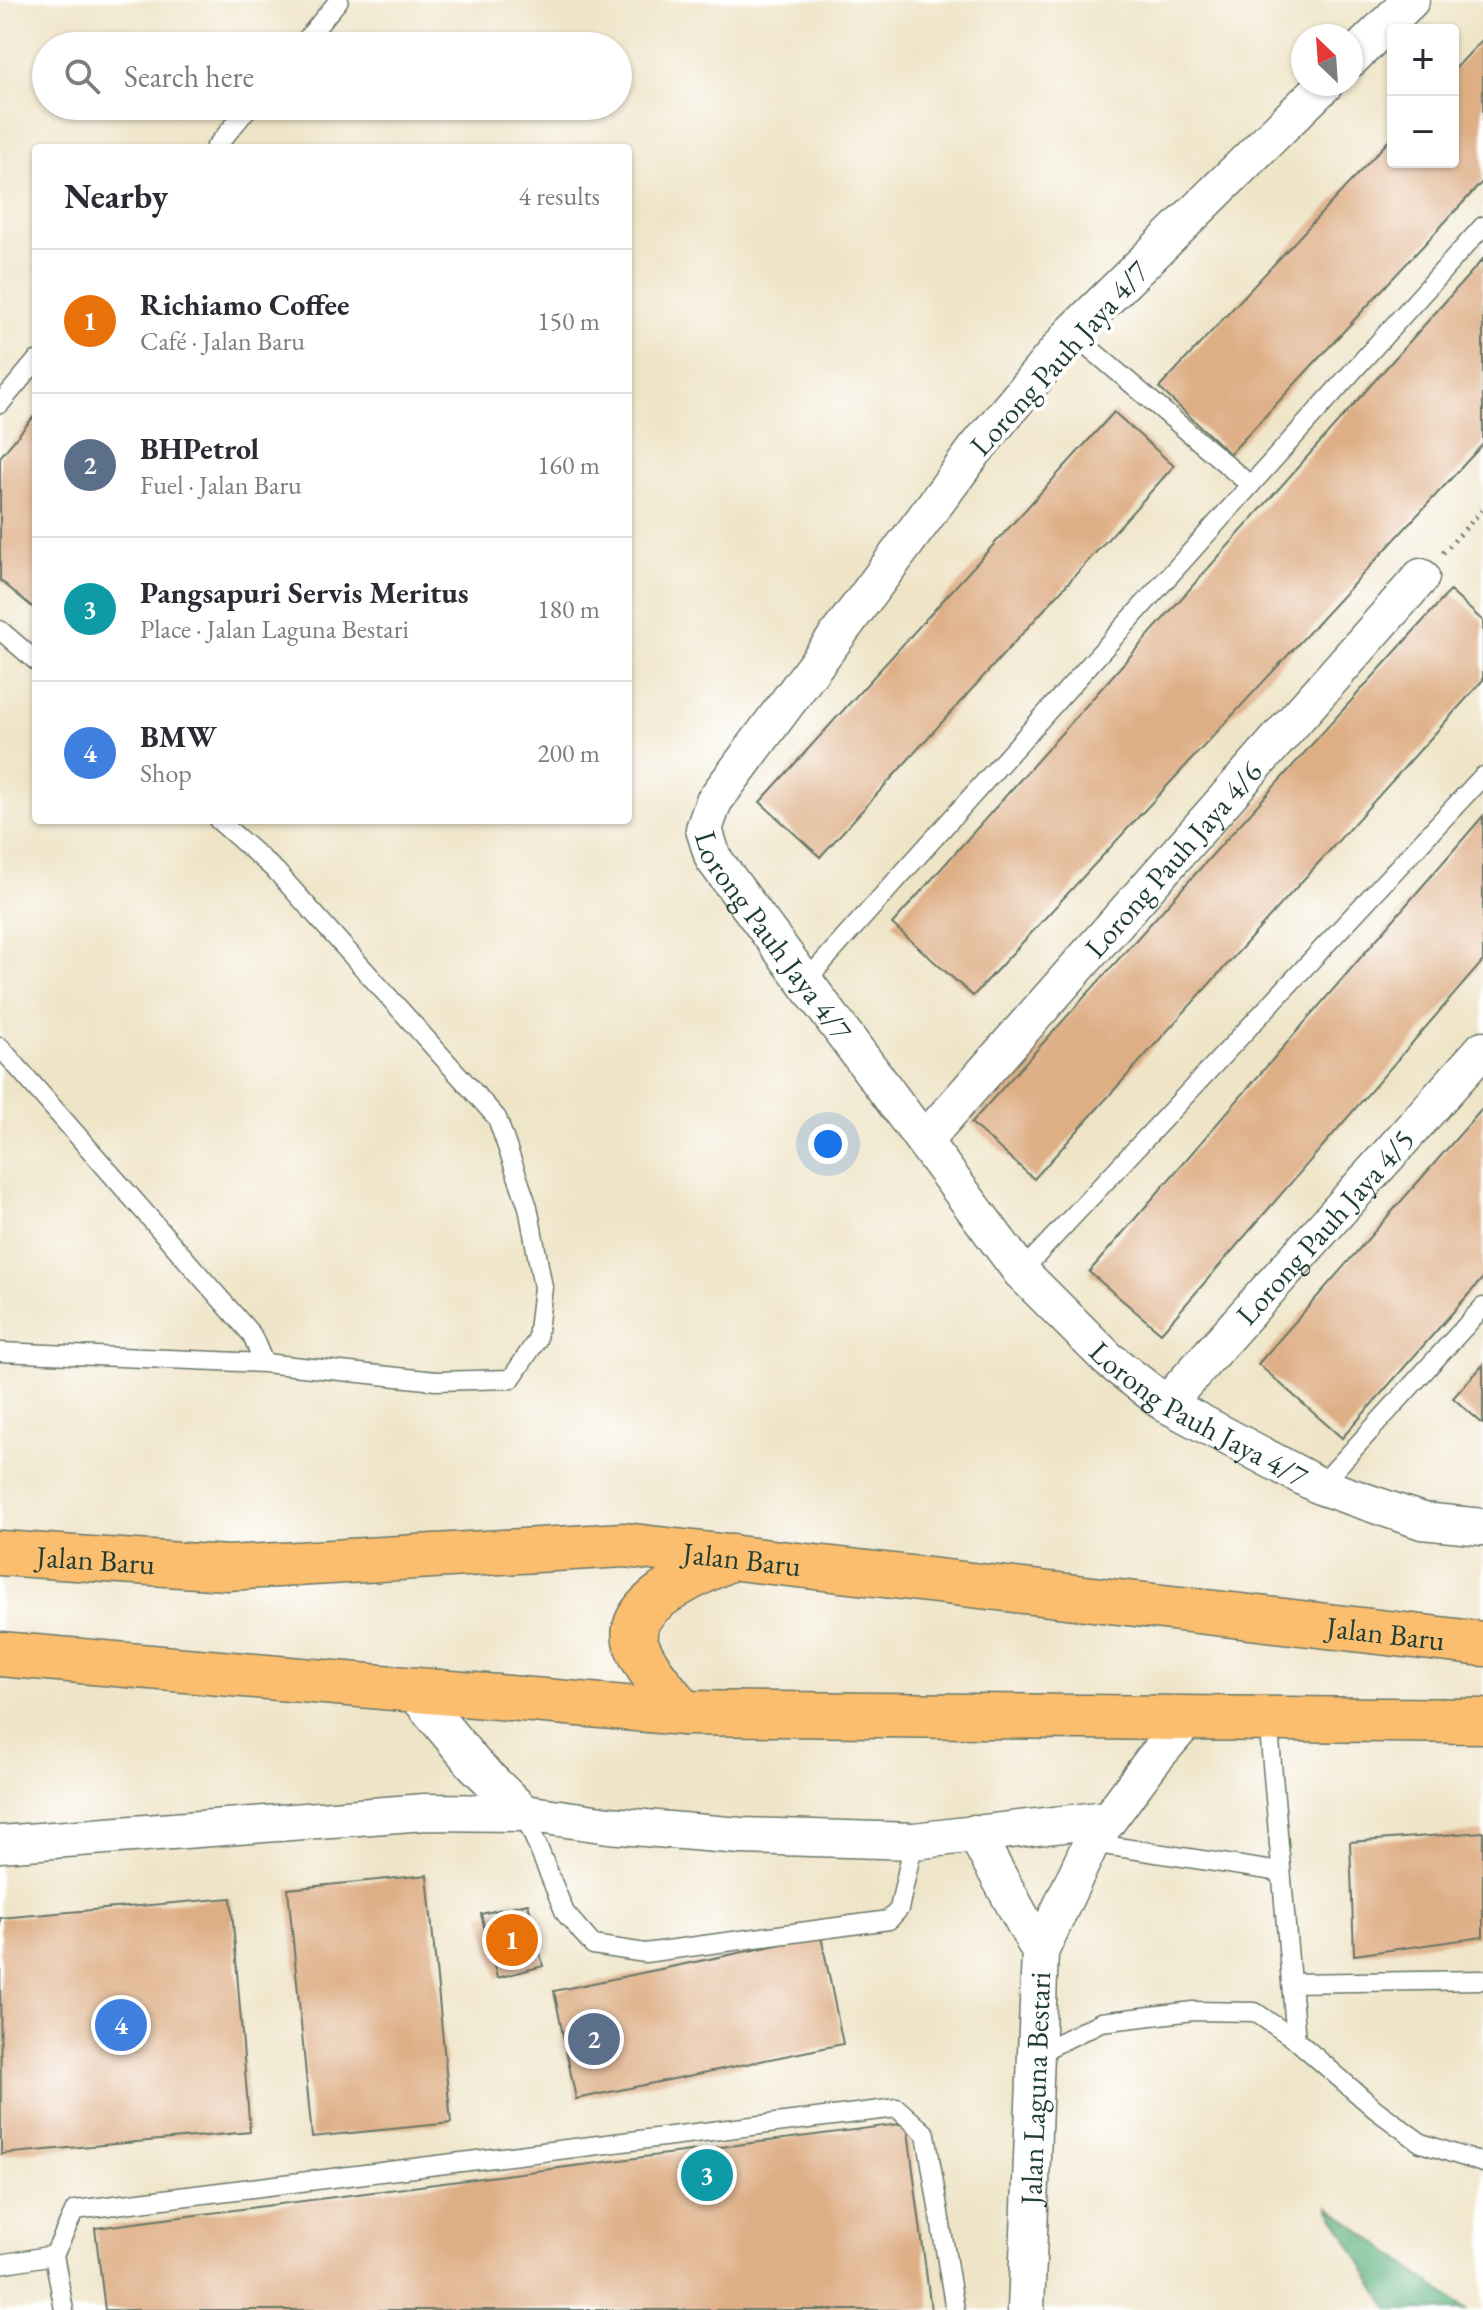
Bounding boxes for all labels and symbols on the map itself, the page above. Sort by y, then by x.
north arrow [1291,24,1363,96]
street label: Lorong Pauh Jaya 4/7 [961,252,1157,464]
street label: Lorong Pauh Jaya 4/6 [1075,752,1270,966]
street label: Lorong Pauh Jaya 4/7 [686,826,862,1049]
street label: Lorong Pauh Jaya 4/5 [1227,1120,1422,1333]
your location [808,1124,848,1164]
street label: Lorong Pauh Jaya 4/7 [1081,1332,1315,1496]
street label: Jalan Baru [678,1532,803,1585]
street label: Jalan Baru [32,1536,156,1583]
street label: Jalan Baru [1322,1606,1447,1659]
pin: 1 [486,1910,538,1970]
street label: Jalan Laguna Bestari [1011,1971,1059,2208]
pin: 4 [95,1995,147,2055]
pin: 2 [568,2009,620,2069]
pin: 3 [681,2145,733,2205]

